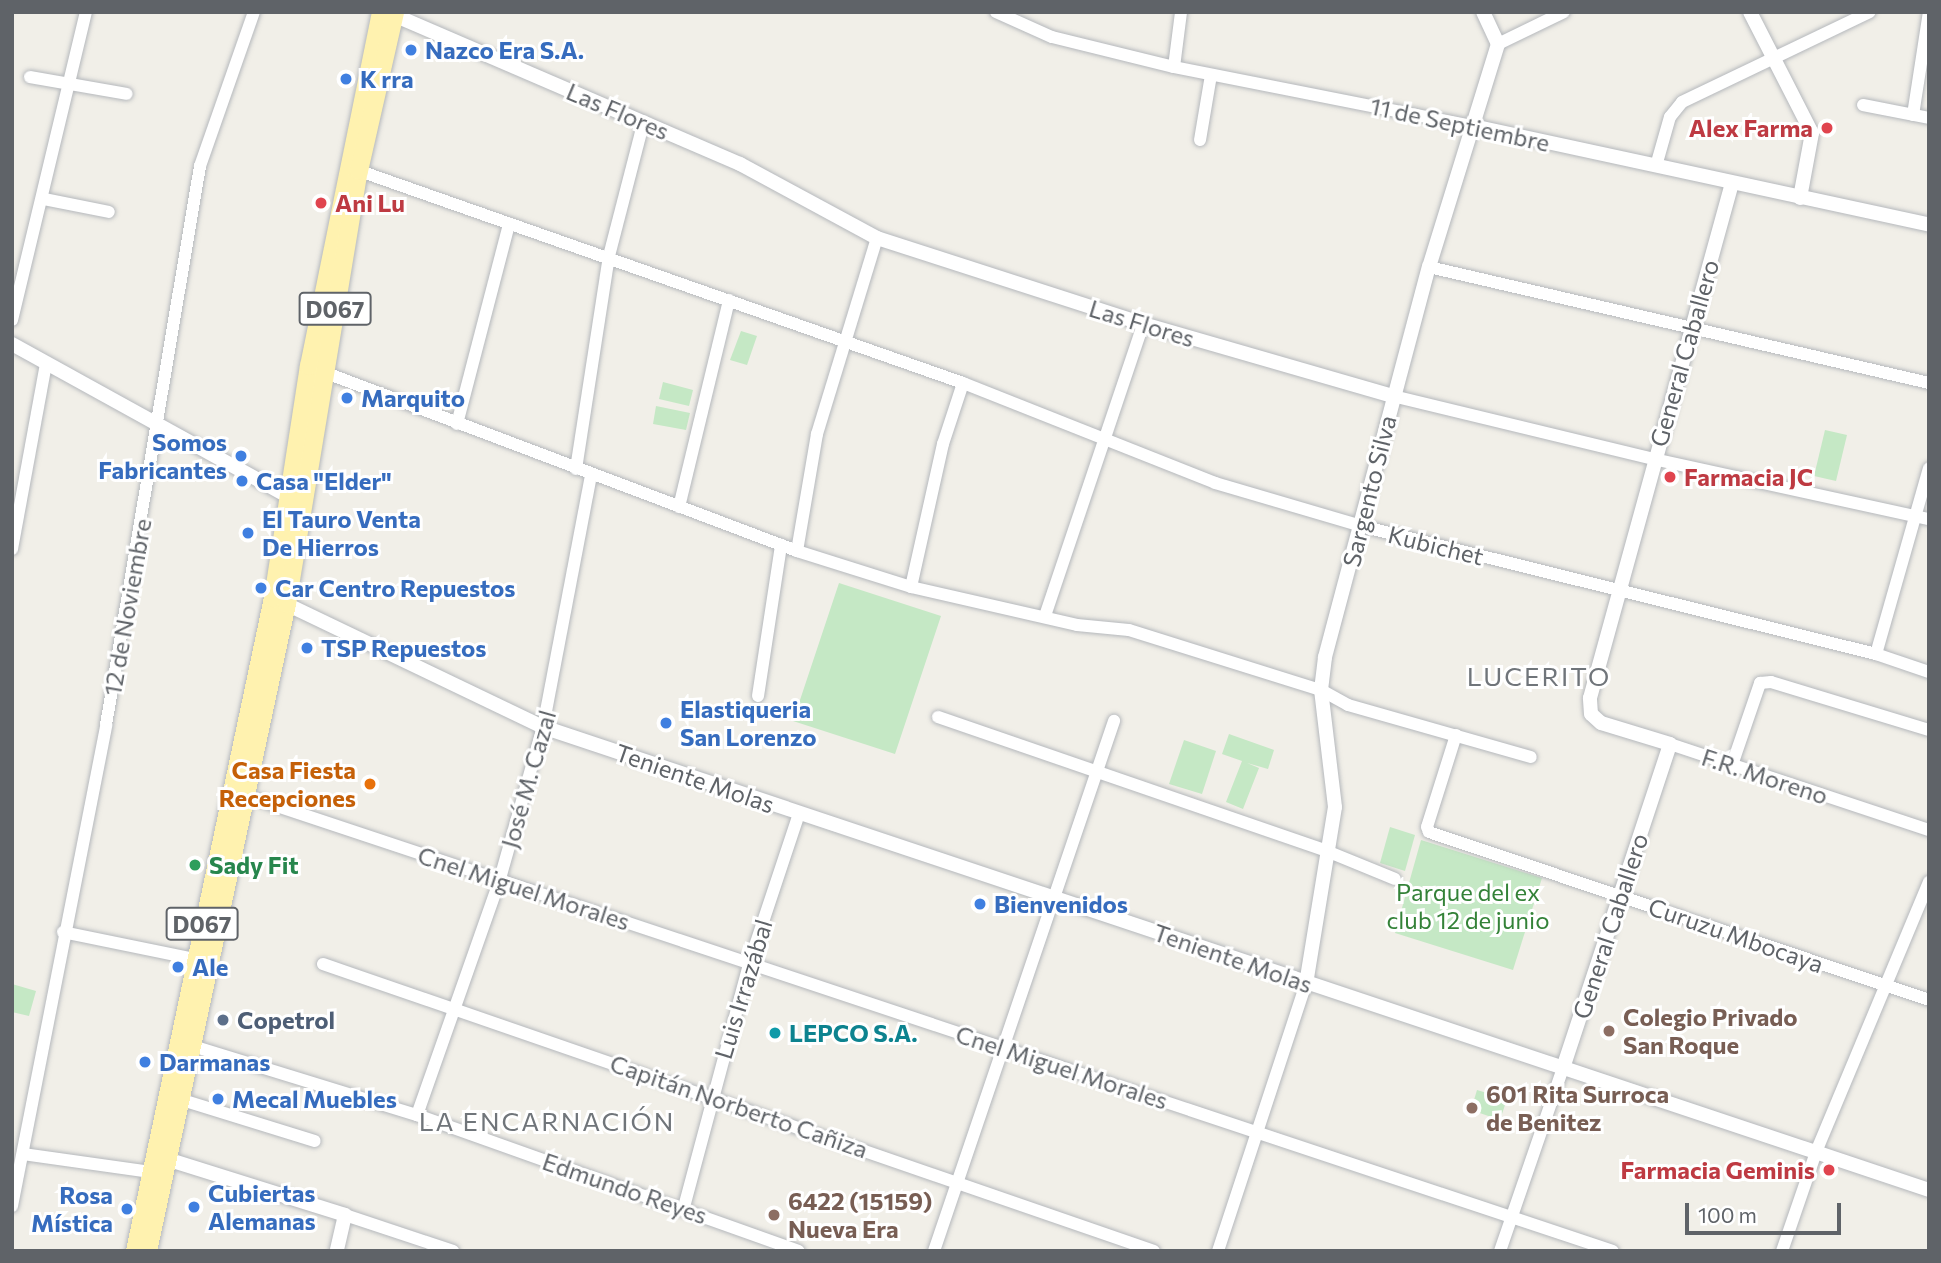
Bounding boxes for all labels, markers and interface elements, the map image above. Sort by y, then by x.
place label: Nazco Era S.A. [425,36,584,64]
marker: Nazco Era S.A. [403,42,419,58]
place label: K rra [360,65,414,93]
marker: K rra [338,71,354,87]
street label: Las Flores [562,76,674,146]
street label: 11 de Septiembre [1368,91,1552,157]
place label: Alex Farma [1689,114,1813,142]
marker: Alex Farma [1819,120,1835,136]
place label: Ani Lu [335,189,405,217]
marker: Ani Lu [313,195,329,211]
street label: General Caballero [1644,256,1724,450]
road number: D067 [298,290,372,328]
street label: Las Flores [1086,293,1198,353]
place label: Marquito [361,384,465,412]
marker: Marquito [339,390,355,406]
street label: Sargento Silva [1336,412,1402,570]
place label: Somos Fabricantes [98,428,227,484]
marker: Somos Fabricantes [233,448,249,464]
place label: Farmacia JC [1684,463,1813,491]
place label: Casa "Elder" [256,467,392,495]
marker: Farmacia JC [1662,469,1678,485]
marker: Casa "Elder" [234,473,250,489]
place label: El Tauro Venta De Hierros [262,505,421,561]
street label: 12 de Noviembre [97,516,157,698]
street label: Kubichet [1385,519,1487,571]
marker: El Tauro Venta De Hierros [240,525,256,541]
place label: Car Centro Repuestos [275,574,515,602]
marker: Car Centro Repuestos [253,580,269,596]
place label: TSP Repuestos [321,634,486,662]
marker: TSP Repuestos [299,640,315,656]
district label: LUCERITO [1468,660,1610,692]
place label: Elastiqueria San Lorenzo [680,695,817,751]
street label: José M. Cazal [495,707,561,851]
marker: Elastiqueria San Lorenzo [658,715,674,731]
street label: Teniente Molas [612,737,778,819]
street label: F.R. Moreno [1698,742,1832,810]
place label: Casa Fiesta Recepciones [219,756,356,812]
marker: Casa Fiesta Recepciones [362,776,378,792]
street label: General Caballero [1566,830,1654,1022]
street label: Cnel Miguel Morales [414,840,634,936]
place label: Sady Fit [209,851,299,879]
marker: Sady Fit [187,857,203,873]
park label: Parque del ex club 12 de junio [1386,878,1550,934]
place label: Bienvenidos [994,890,1128,918]
street label: Curuzu Mbocaya [1645,892,1827,978]
marker: Bienvenidos [972,896,988,912]
road number: D067 [165,904,239,944]
street label: Luis Irrazábal [708,916,778,1062]
street label: Teniente Molas [1150,917,1316,999]
place label: Ale [192,953,228,981]
marker: Ale [170,959,186,975]
place label: Colegio Privado San Roque [1623,1003,1798,1059]
place label: Copetrol [237,1006,335,1034]
marker: Copetrol [215,1012,231,1028]
place label: LEPCO S.A. [789,1019,918,1047]
street label: Cnel Miguel Morales [952,1019,1172,1115]
marker: Colegio Privado San Roque [1601,1023,1617,1039]
marker: LEPCO S.A. [767,1025,783,1041]
place label: Darmanas [159,1048,270,1076]
street label: Capitán Norberto Cañiza [606,1048,872,1164]
marker: Darmanas [137,1054,153,1070]
place label: 601 Rita Surroca de Benitez [1486,1080,1669,1136]
place label: Mecal Muebles [232,1085,397,1113]
marker: Mecal Muebles [210,1091,226,1107]
marker: 601 Rita Surroca de Benitez [1464,1100,1480,1116]
district label: LA ENCARNACIÓN [420,1105,674,1137]
street label: Edmundo Reyes [539,1146,711,1230]
place label: Farmacia Geminis [1620,1156,1815,1184]
marker: Farmacia Geminis [1821,1162,1837,1178]
place label: Cubiertas Alemanas [208,1179,316,1235]
place label: Rosa Mística [31,1181,113,1237]
place label: 6422 (15159) Nueva Era [788,1187,932,1243]
scale bar [1689,1190,1845,1234]
marker: Cubiertas Alemanas [186,1199,202,1215]
marker: Rosa Mística [119,1201,135,1217]
text: 100 m [1698,1202,1757,1227]
marker: 6422 (15159) Nueva Era [766,1207,782,1223]

